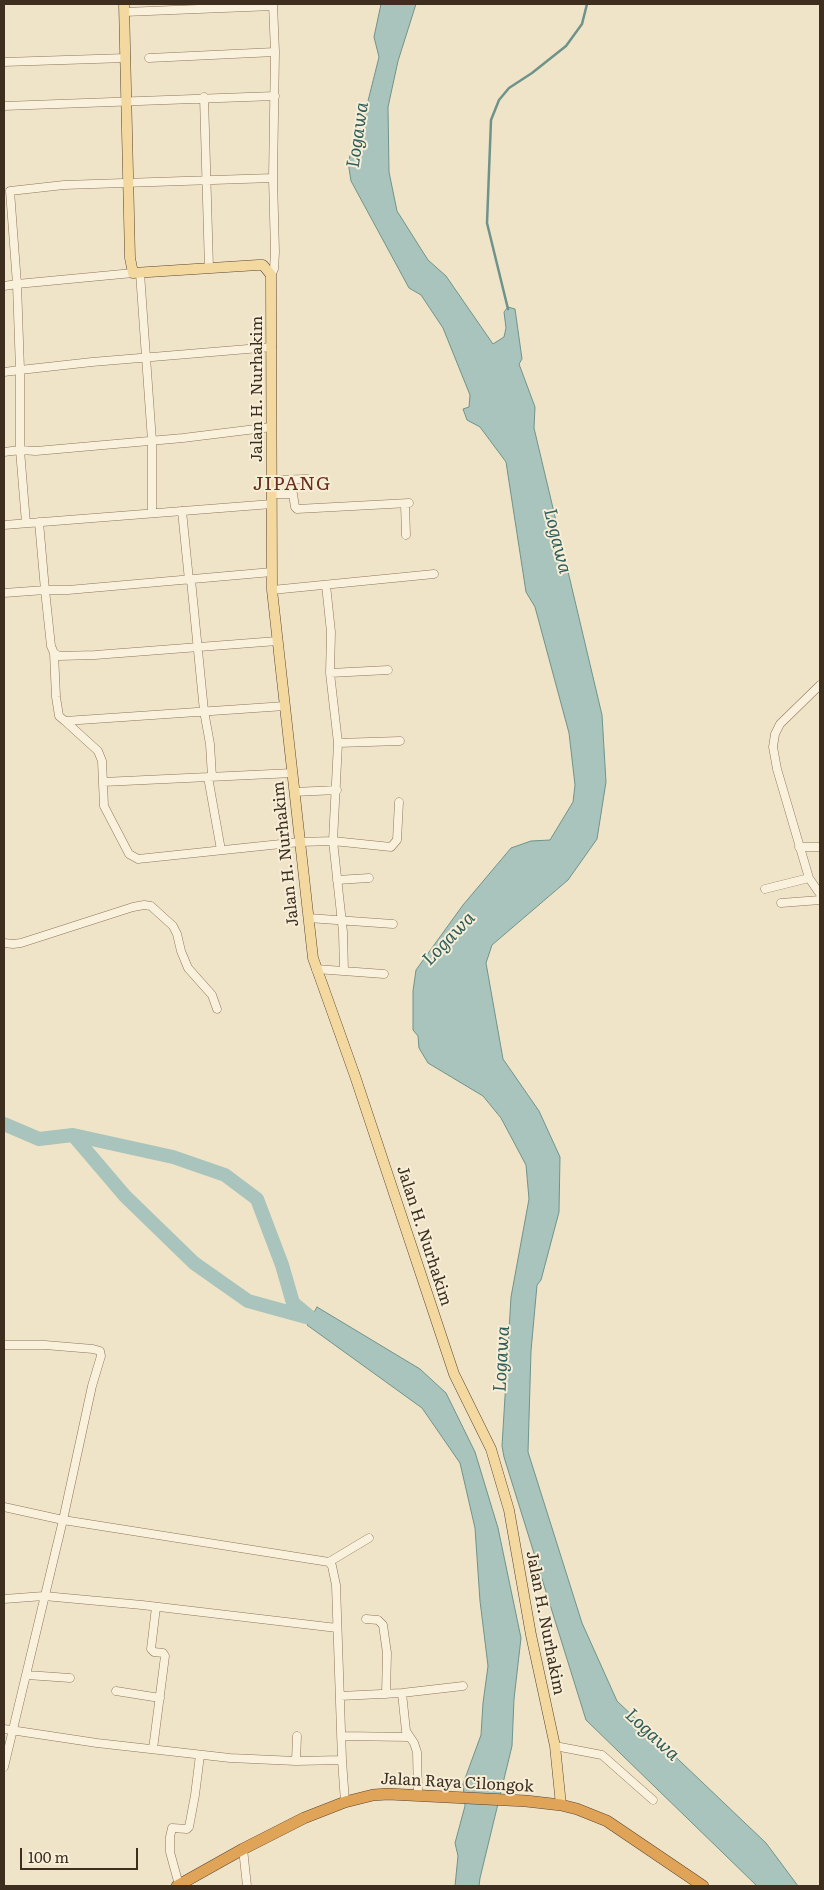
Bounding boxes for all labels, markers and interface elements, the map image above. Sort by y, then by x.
water label: Logawa [343,101,373,169]
street label: Jalan H. Nurhakim [247,316,267,462]
district label: JIPANG [252,473,332,495]
water label: Logawa [539,506,575,576]
street label: Jalan H. Nurhakim [269,780,303,928]
water label: Logawa [418,908,480,970]
street label: Jalan H. Nurhakim [392,1163,456,1309]
water label: Logawa [489,1325,515,1393]
street label: Jalan H. Nurhakim [522,1549,568,1697]
water label: Logawa [620,1705,684,1765]
street label: Jalan Raya Cilongok [380,1769,534,1797]
scale bar [22,1838,140,1870]
text: 100 m [28,1845,69,1868]

